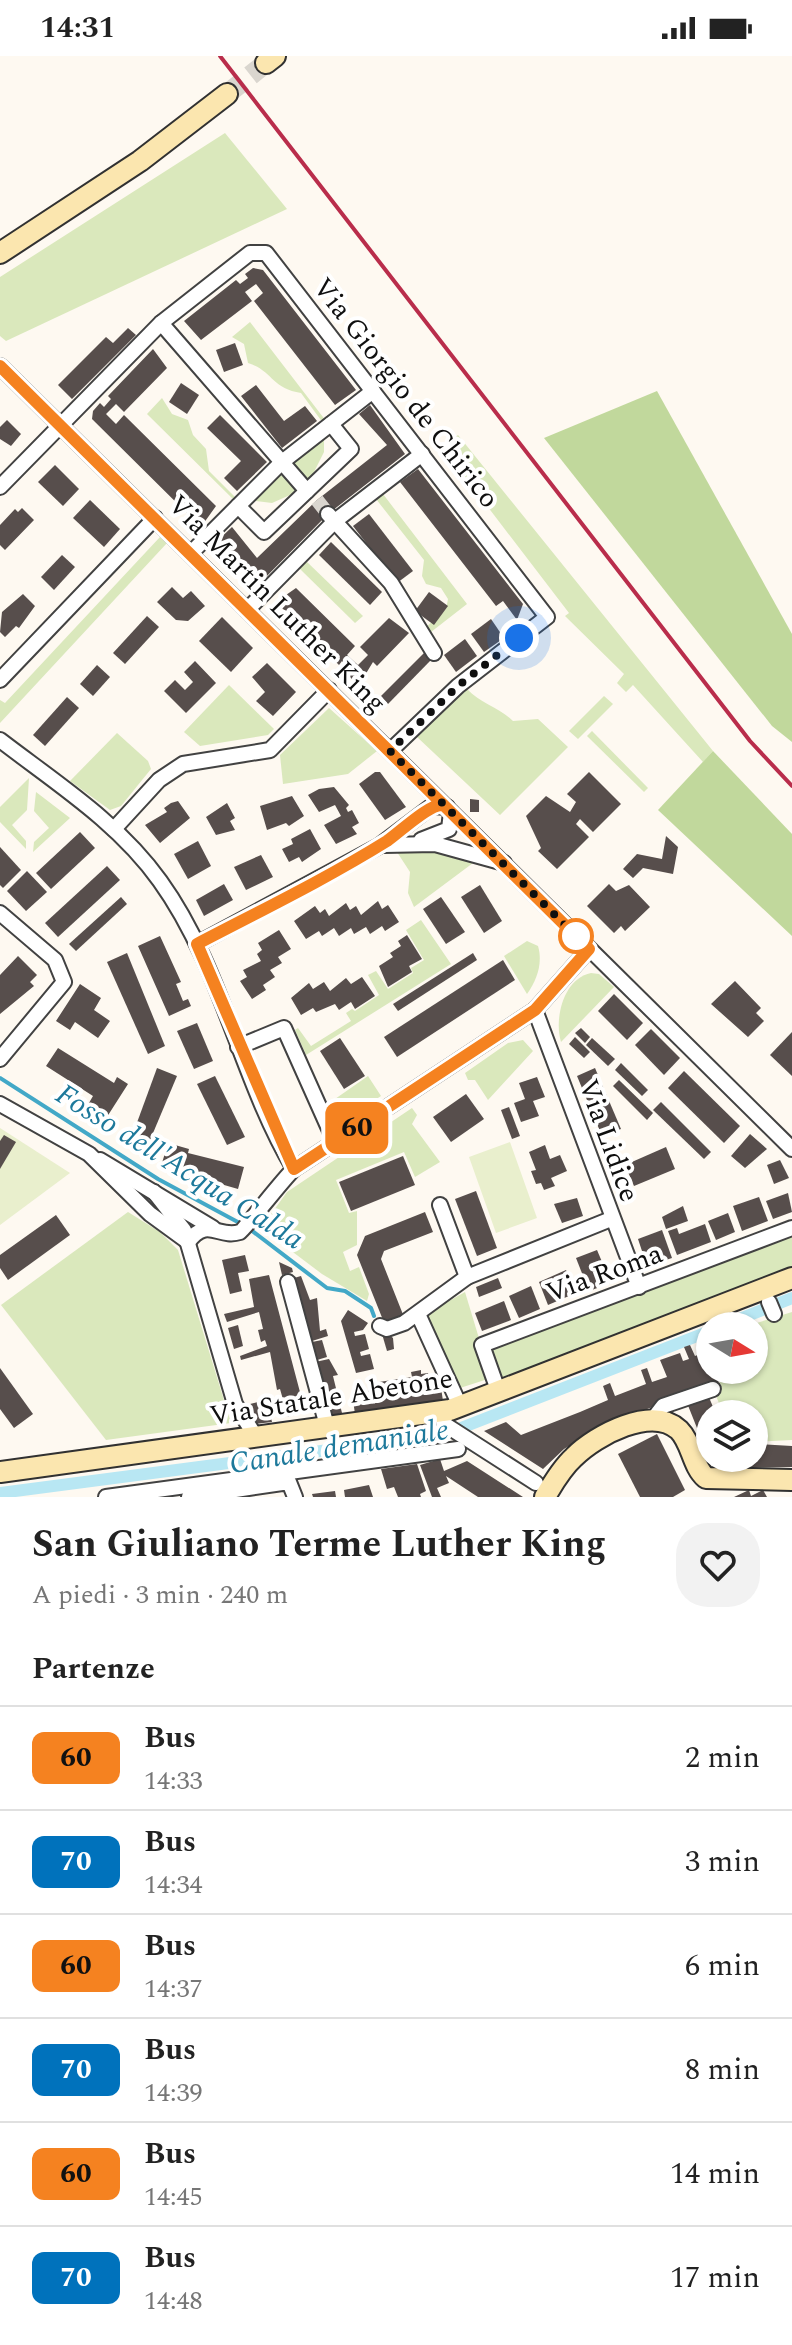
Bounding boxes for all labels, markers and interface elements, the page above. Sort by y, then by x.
text: 14:31 [40,5,115,51]
street label: Via Giorgio de Chirico [302,268,510,518]
street label: Via Martin Luther King [157,485,396,724]
your location [499,618,539,658]
unlabelled marker [559,919,593,953]
water label: Fosso dell'Acqua Calda [46,1072,313,1262]
street label: Via Lidice [566,1073,651,1208]
line badge: 60 [321,1102,393,1154]
text: 60 [341,1106,373,1149]
street label: Via Roma [540,1232,669,1314]
north arrow [696,1312,768,1384]
map controls [696,1312,768,1472]
street label: Via Statale Abetone [206,1357,456,1438]
button: layers [696,1400,768,1472]
water label: Canale demaniale [226,1407,452,1487]
text: San Giuliano Terme Luther King [32,1516,606,1574]
button: heart [676,1523,760,1607]
text: A piedi · 3 min · 240 m [32,1575,288,1615]
text: Partenze [32,1646,155,1692]
text: Bus [144,1715,196,1761]
text: 2 min [685,1735,760,1781]
text: 60 [60,1736,92,1779]
text: 14:33 [144,1761,203,1801]
text: Bus [144,1819,196,1865]
text: 3 min [685,1839,760,1885]
text: 70 [60,1840,92,1883]
text: 14:34 [144,1865,203,1905]
text: Bus [144,1923,196,1969]
text: 6 min [685,1943,760,1989]
text: 60 [60,1944,92,1987]
text: 14:37 [144,1969,203,2009]
text: Bus [144,2027,196,2073]
text: 8 min [685,2047,760,2093]
text: 70 [60,2048,92,2091]
text: 14:39 [144,2073,203,2113]
text: Bus [144,2131,196,2177]
text: 14 min [670,2151,760,2197]
text: 60 [60,2152,92,2195]
text: 14:45 [144,2177,203,2217]
text: Bus [144,2235,196,2281]
text: 17 min [670,2255,760,2301]
text: 70 [60,2256,92,2299]
text: 14:48 [144,2281,203,2321]

